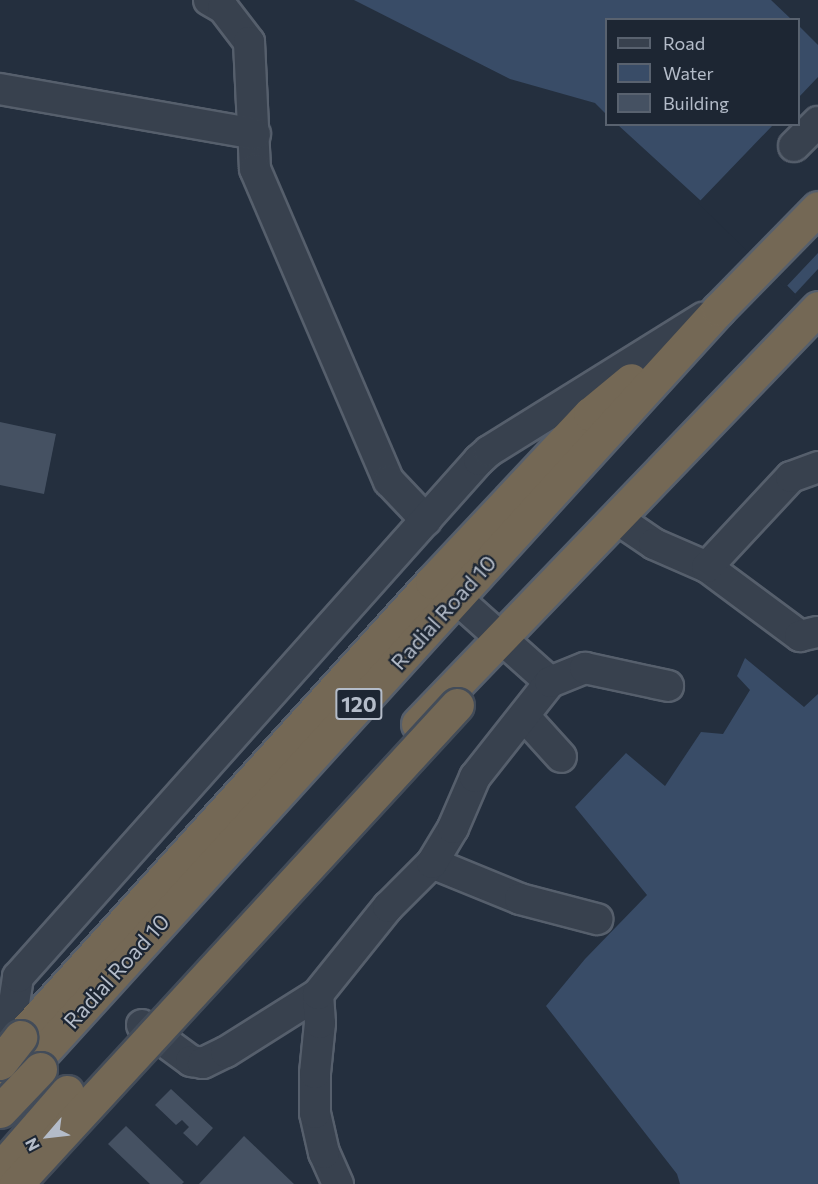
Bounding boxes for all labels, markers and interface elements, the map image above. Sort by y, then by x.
legend [605,18,800,126]
text: Road [663,32,705,54]
text: Water [663,62,714,84]
text: Building [663,92,729,114]
street label: Radial Road 10 [385,549,501,675]
road number: 120 [335,686,383,722]
street label: Radial Road 10 [58,908,174,1034]
north arrow [18,1106,78,1166]
text: N [20,1135,43,1154]

